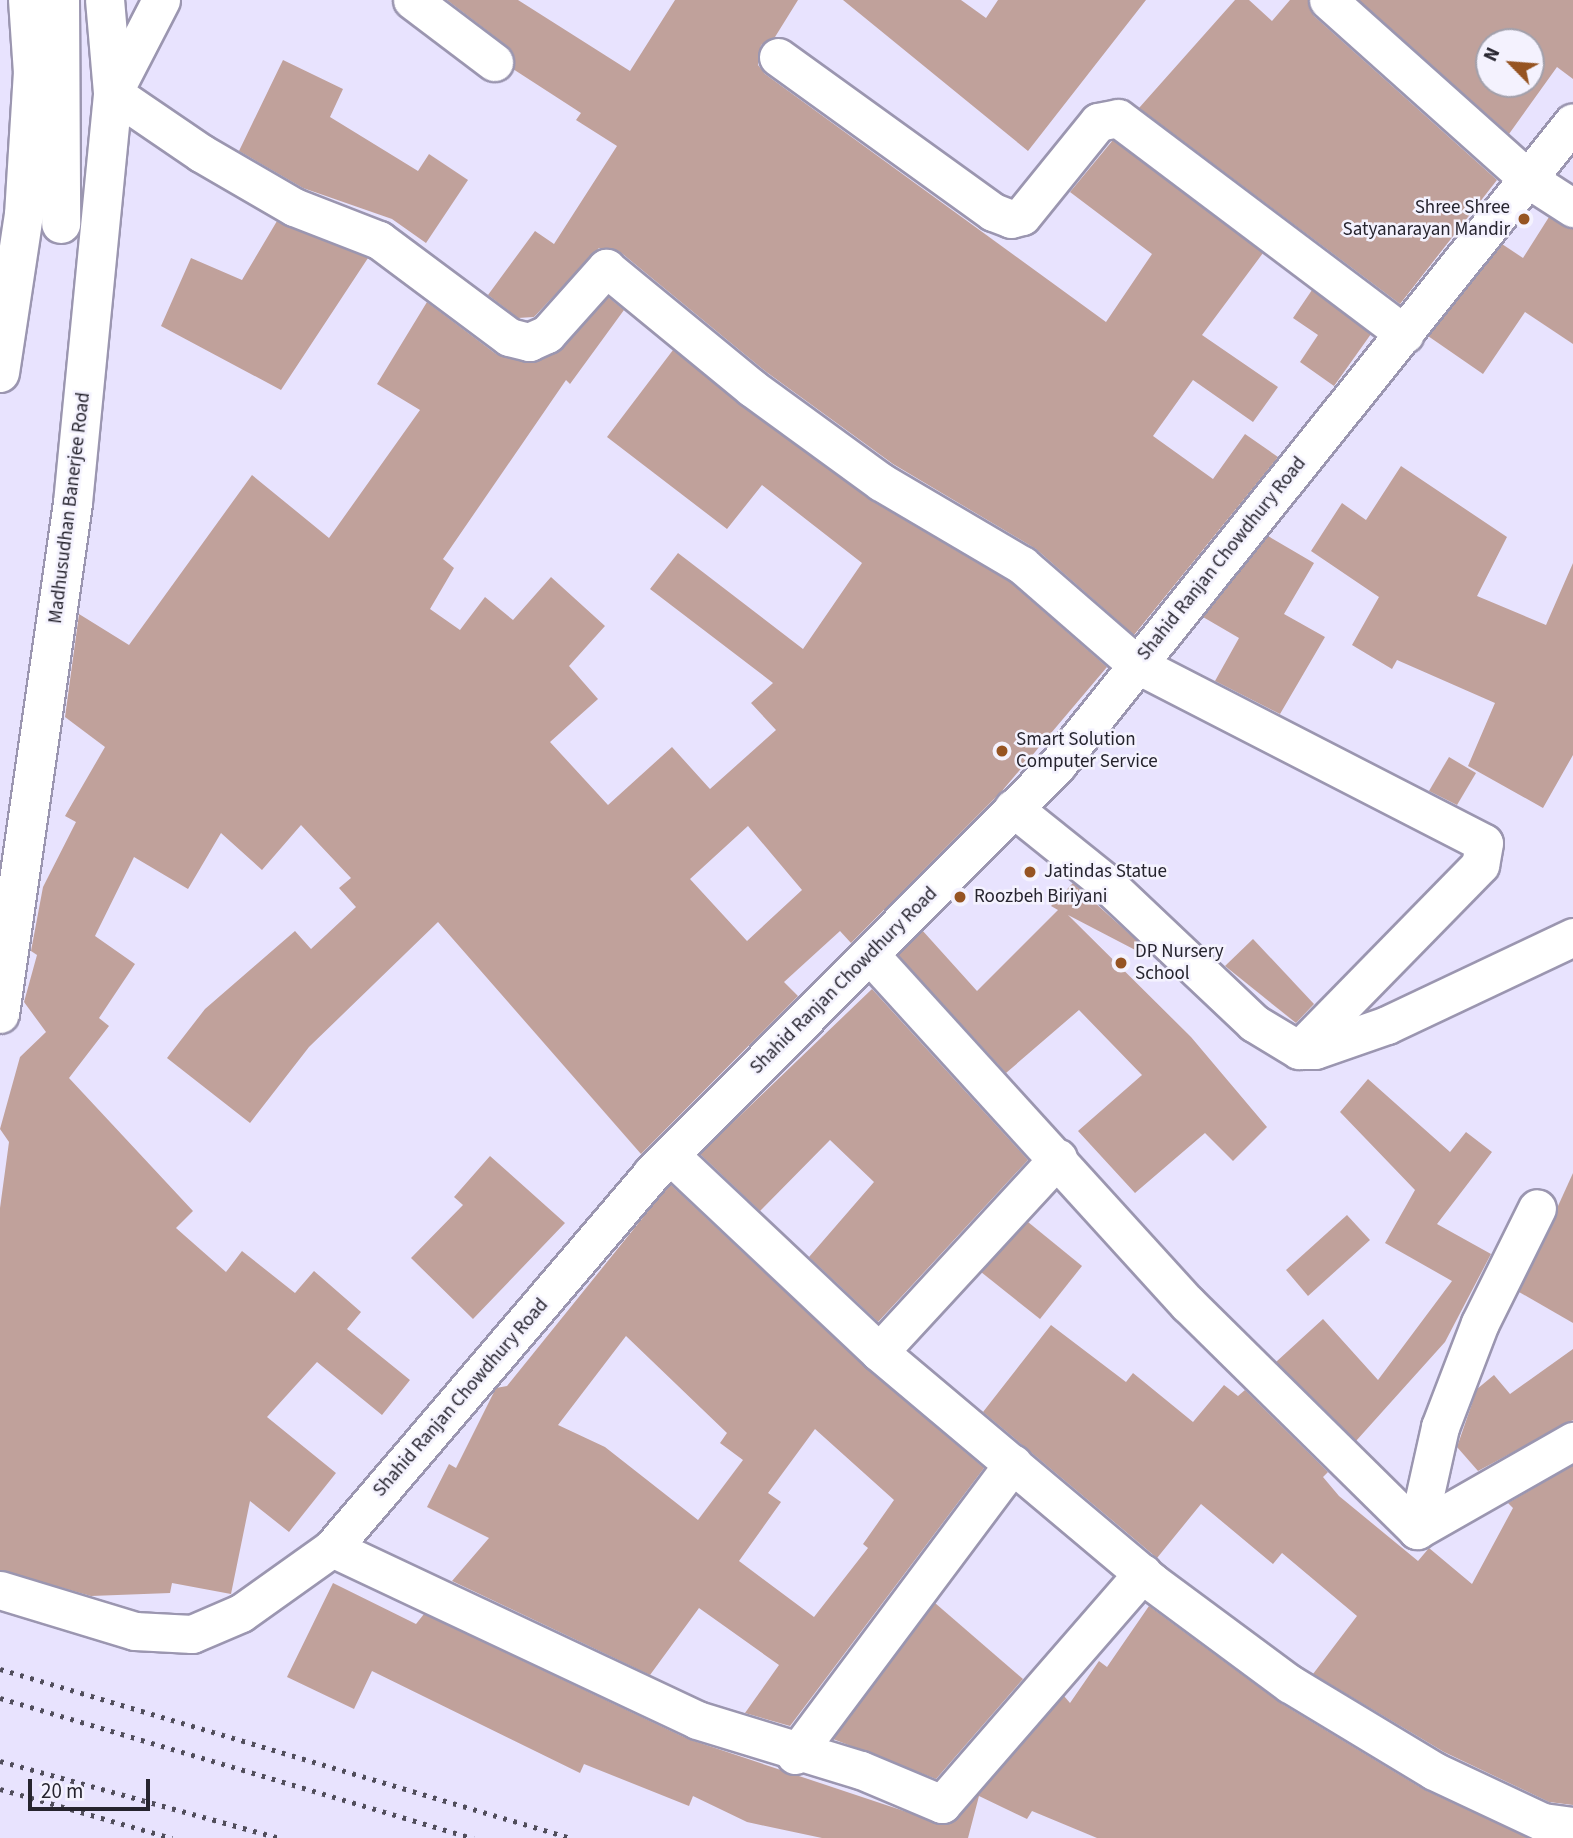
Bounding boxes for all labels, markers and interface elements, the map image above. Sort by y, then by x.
north arrow [1475,28,1545,98]
text: N [1477,43,1507,66]
place label: Shree Shree Satyanarayan Mandir [1343,197,1510,241]
marker: Shree Shree Satyanarayan Mandir [1516,211,1532,227]
street label: Madhusudhan Banerjee Road [44,391,96,625]
street label: Shahid Ranjan Chowdhury Road [1133,453,1311,665]
place label: Smart Solution Computer Service [1016,729,1158,773]
marker: Smart Solution Computer Service [994,743,1010,759]
place label: Jatindas Statue [1044,861,1167,883]
marker: Jatindas Statue [1022,864,1038,880]
street label: Shahid Ranjan Chowdhury Road [746,883,942,1079]
place label: Roozbeh Biriyani [974,886,1107,908]
marker: Roozbeh Biriyani [952,889,968,905]
place label: DP Nursery School [1135,941,1224,985]
marker: DP Nursery School [1113,955,1129,971]
street label: Shahid Ranjan Chowdhury Road [369,1294,553,1502]
scale bar [32,1764,154,1808]
text: 20 m [41,1776,83,1806]

